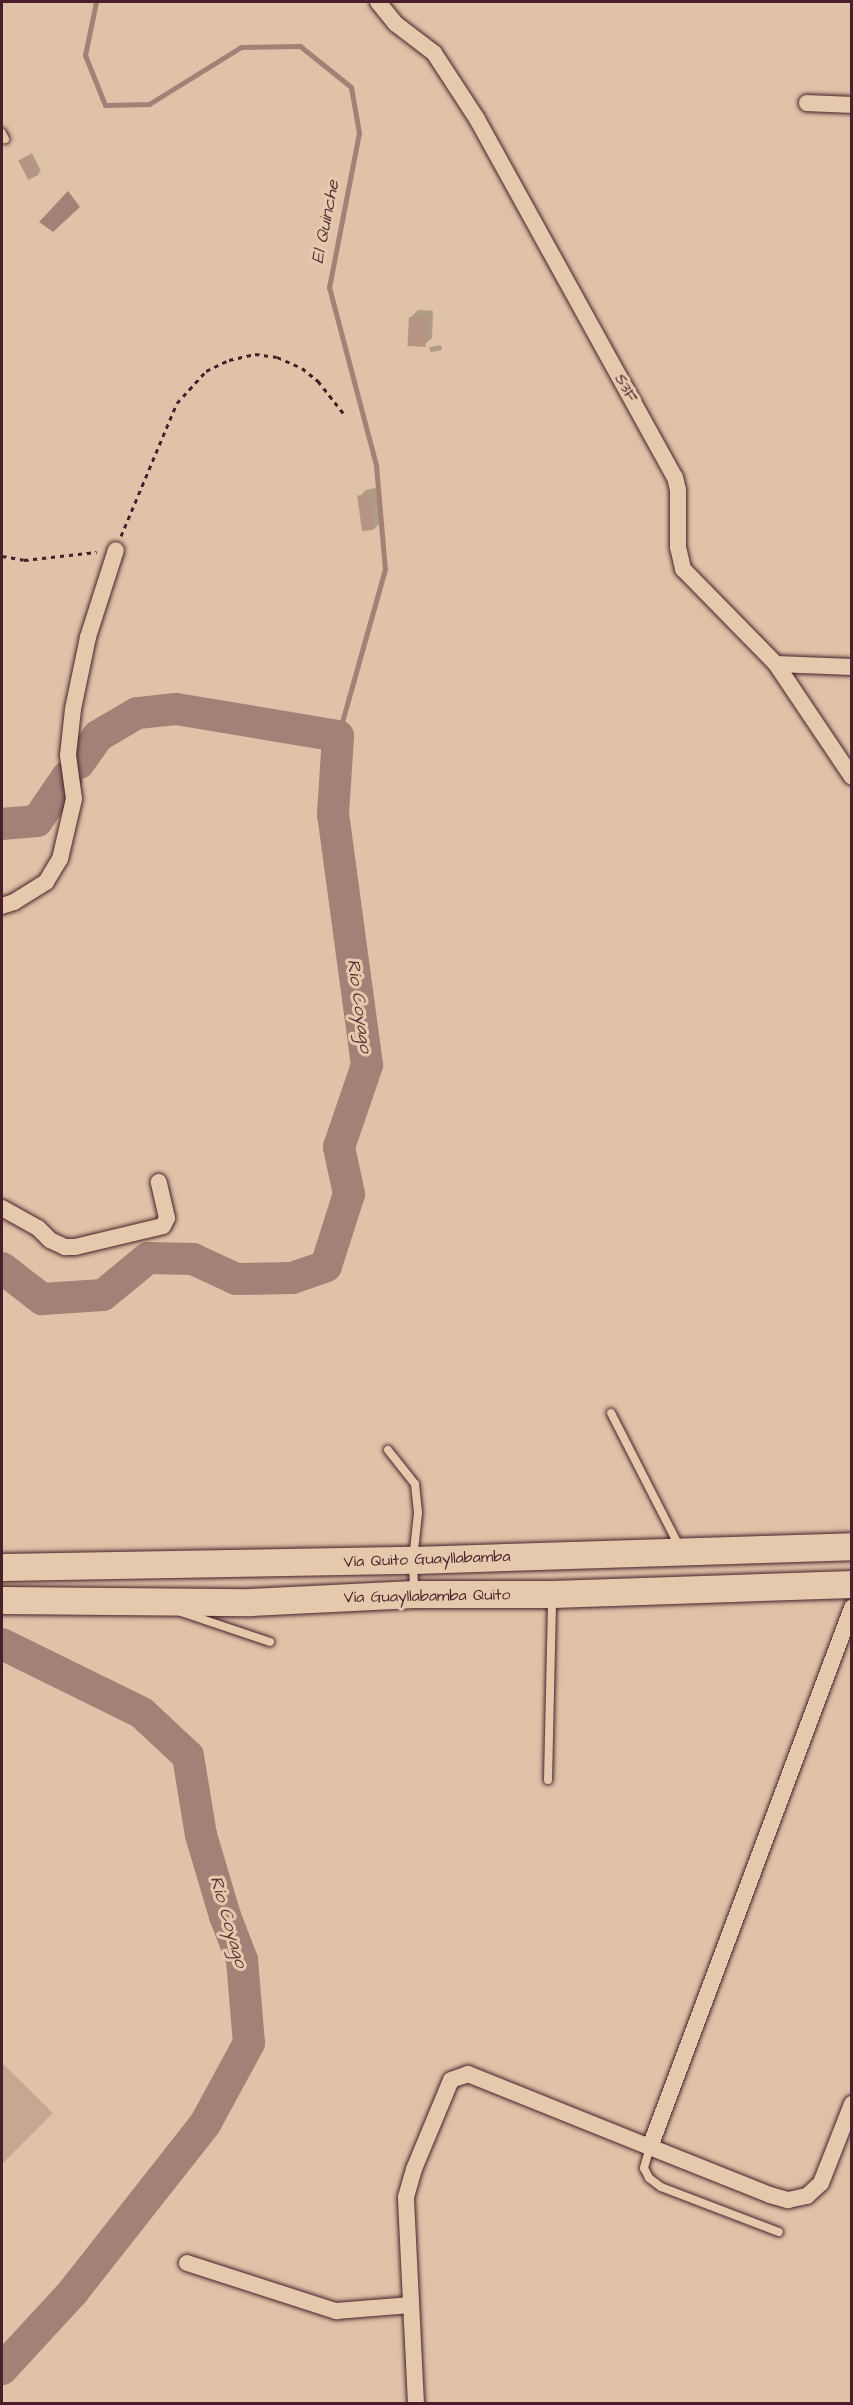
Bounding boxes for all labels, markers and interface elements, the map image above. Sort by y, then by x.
water label: El Quinche [307,179,345,265]
street label: S3F [610,370,642,406]
water label: Río Coyago [342,958,376,1054]
street label: Vía Quito Guayllabamba [343,1546,511,1572]
street label: Vía Guayllabamba Quito [343,1585,511,1607]
water label: Río Coyago [205,1874,251,1970]

